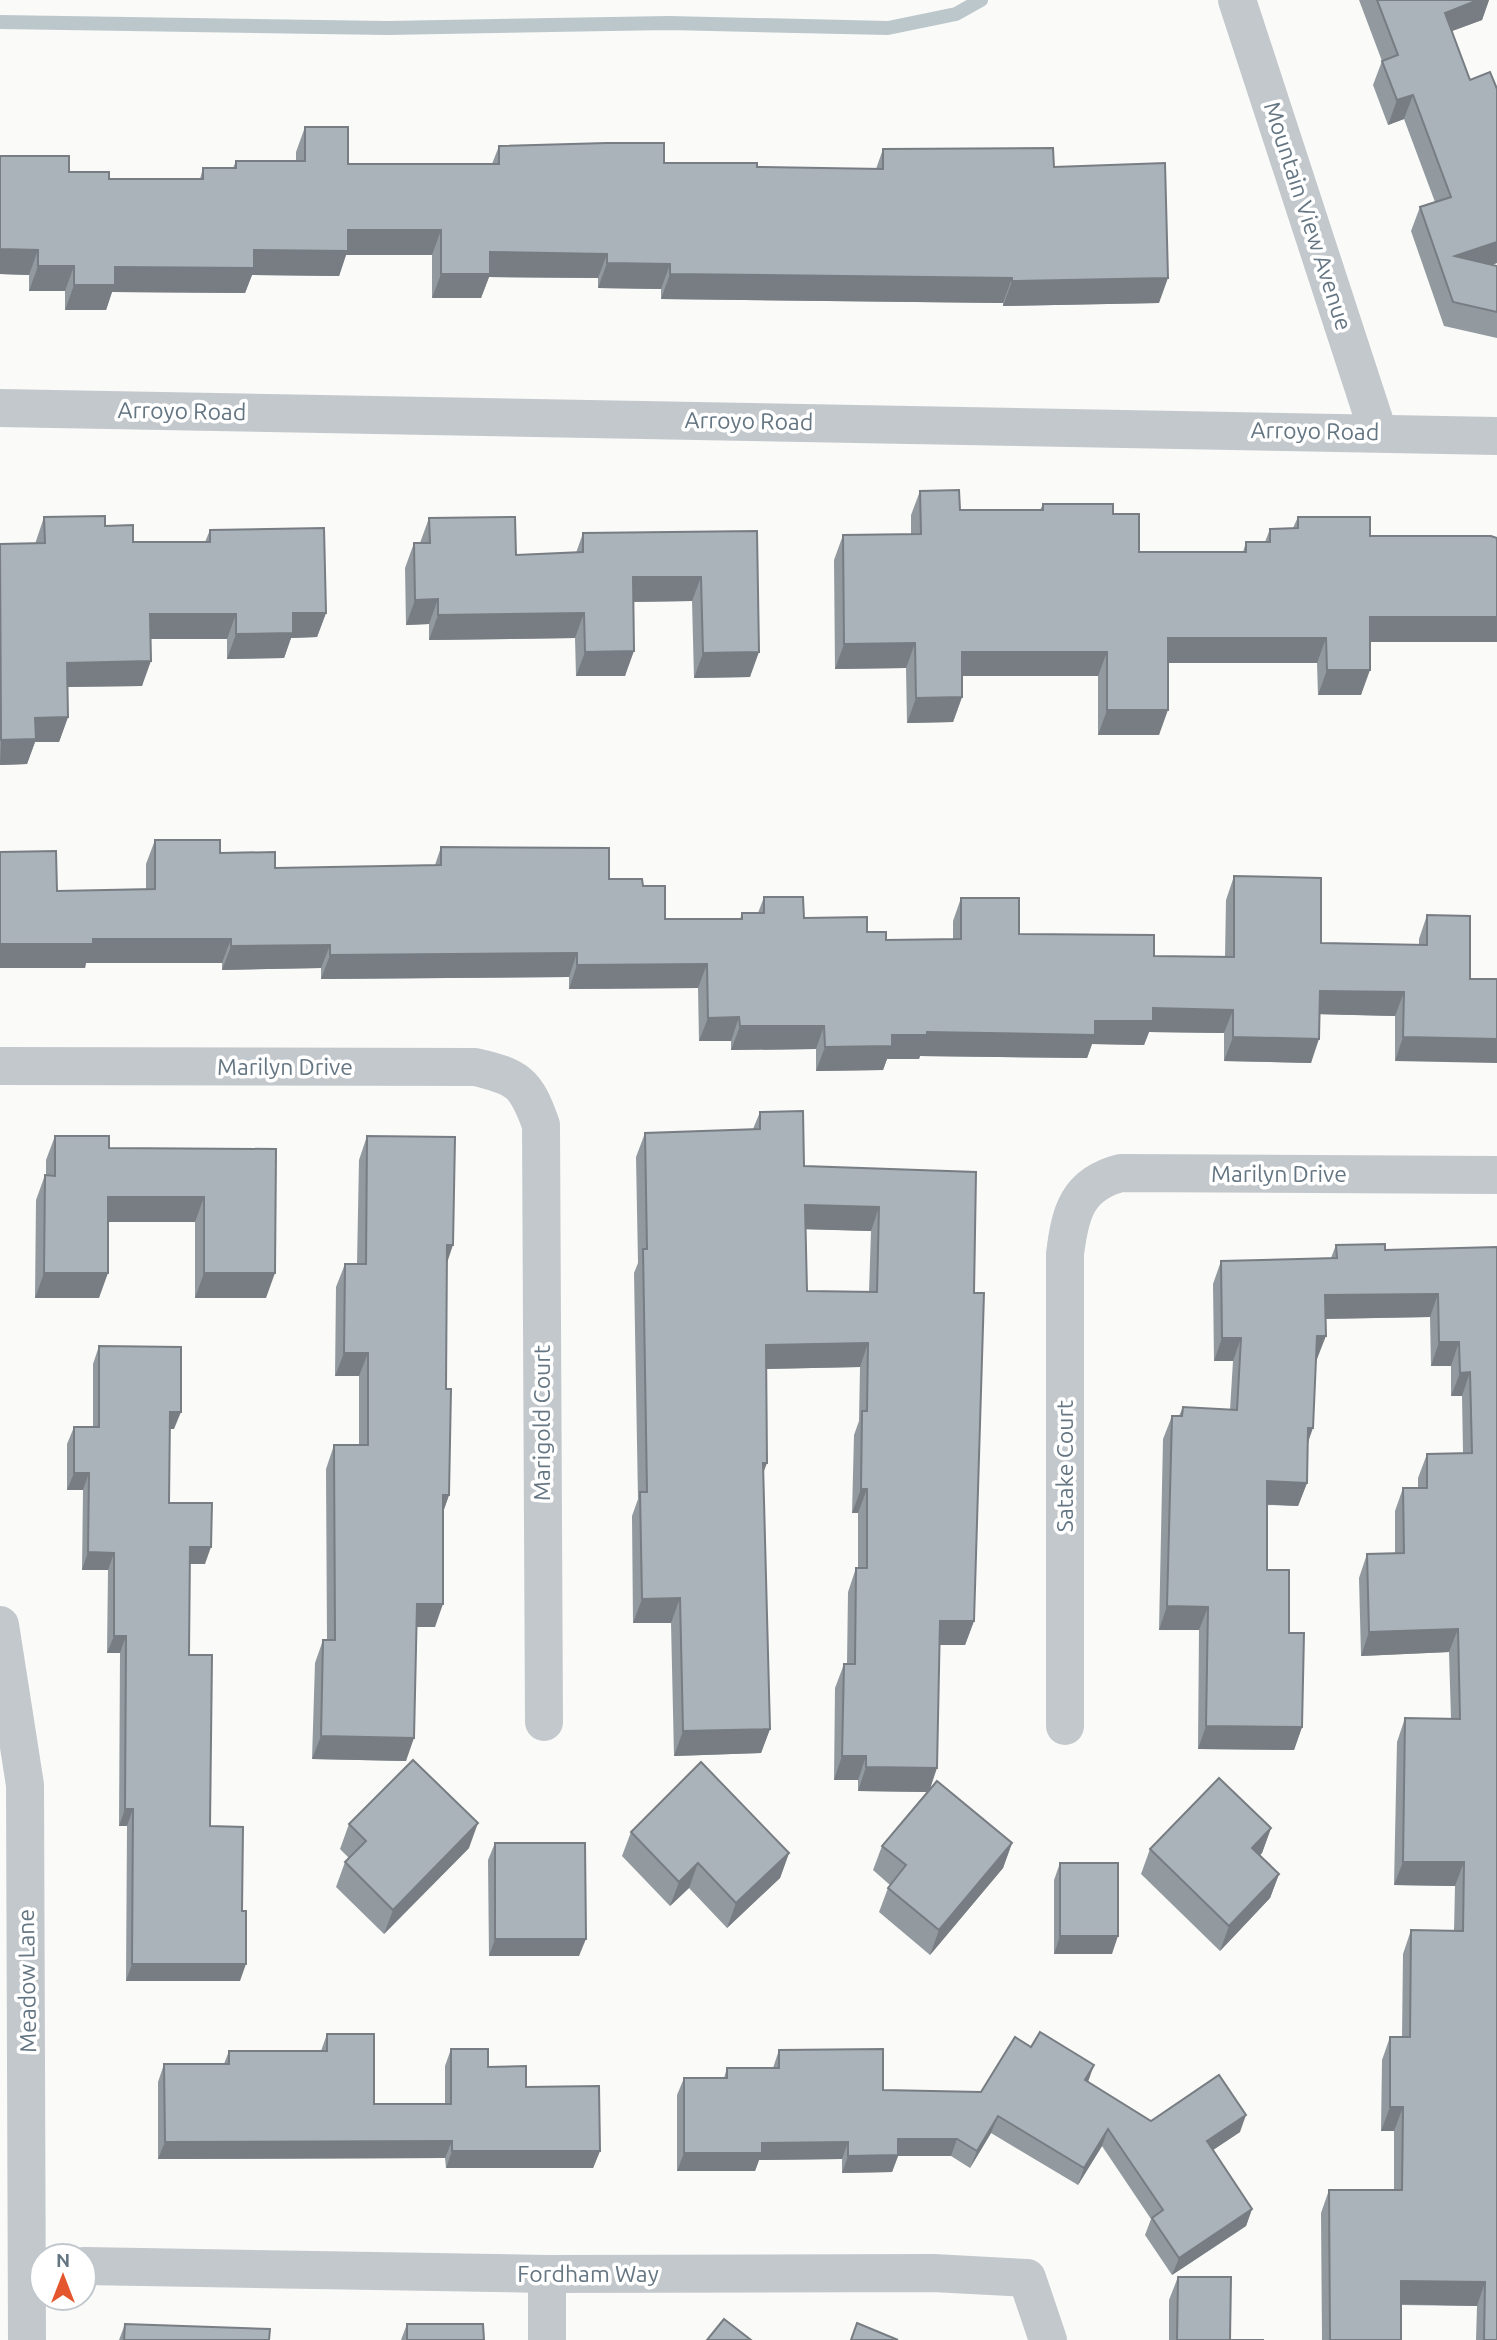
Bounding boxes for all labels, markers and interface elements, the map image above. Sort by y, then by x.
street label: Mountain View Avenue [1260,98,1357,333]
street label: Arroyo Road [118,397,246,424]
street label: Arroyo Road [685,407,813,434]
street label: Arroyo Road [1251,417,1379,444]
street label: Marilyn Drive [217,1054,353,1079]
street label: Marilyn Drive [1211,1161,1347,1186]
street label: Marigold Court [529,1345,554,1501]
street label: Satake Court [1052,1400,1077,1532]
street label: Meadow Lane [13,1909,40,2053]
north arrow [28,2242,98,2312]
text: N [56,2249,70,2271]
street label: Fordham Way [517,2261,659,2286]

